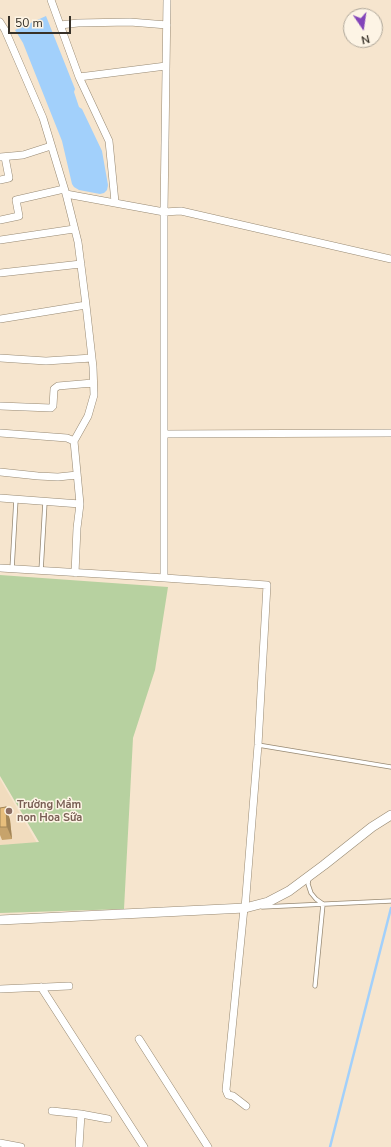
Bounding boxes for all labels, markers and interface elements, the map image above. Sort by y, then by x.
scale bar [10,8,73,34]
north arrow [343,8,383,48]
text: 50 m [15,15,43,31]
text: N [360,31,371,47]
place label: Trường Mầm non Hoa Sữa [17,798,82,824]
marker: Trường Mầm non Hoa Sữa [4,806,14,816]

